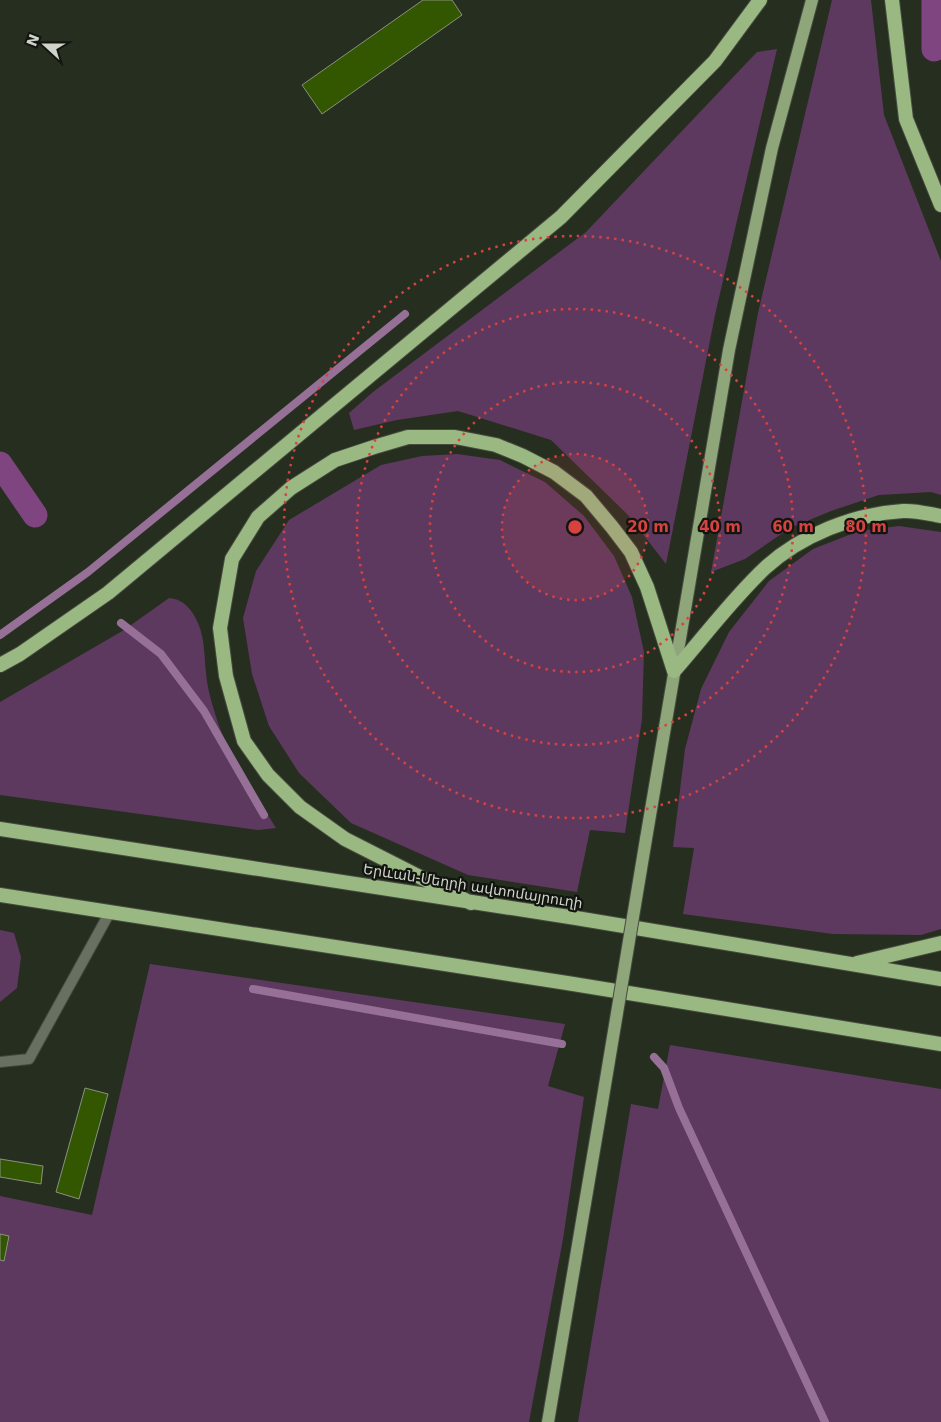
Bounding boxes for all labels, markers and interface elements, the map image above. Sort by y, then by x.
north arrow [20,20,70,70]
text: N [23,32,42,49]
centre of rings [566,518,584,536]
text: 20 m [627,518,669,536]
text: 40 m [699,518,741,536]
text: 60 m [772,518,814,536]
text: 80 m [845,518,887,536]
street label: Երևան-Մեղրի ավտոմայրուղի [362,861,584,911]

